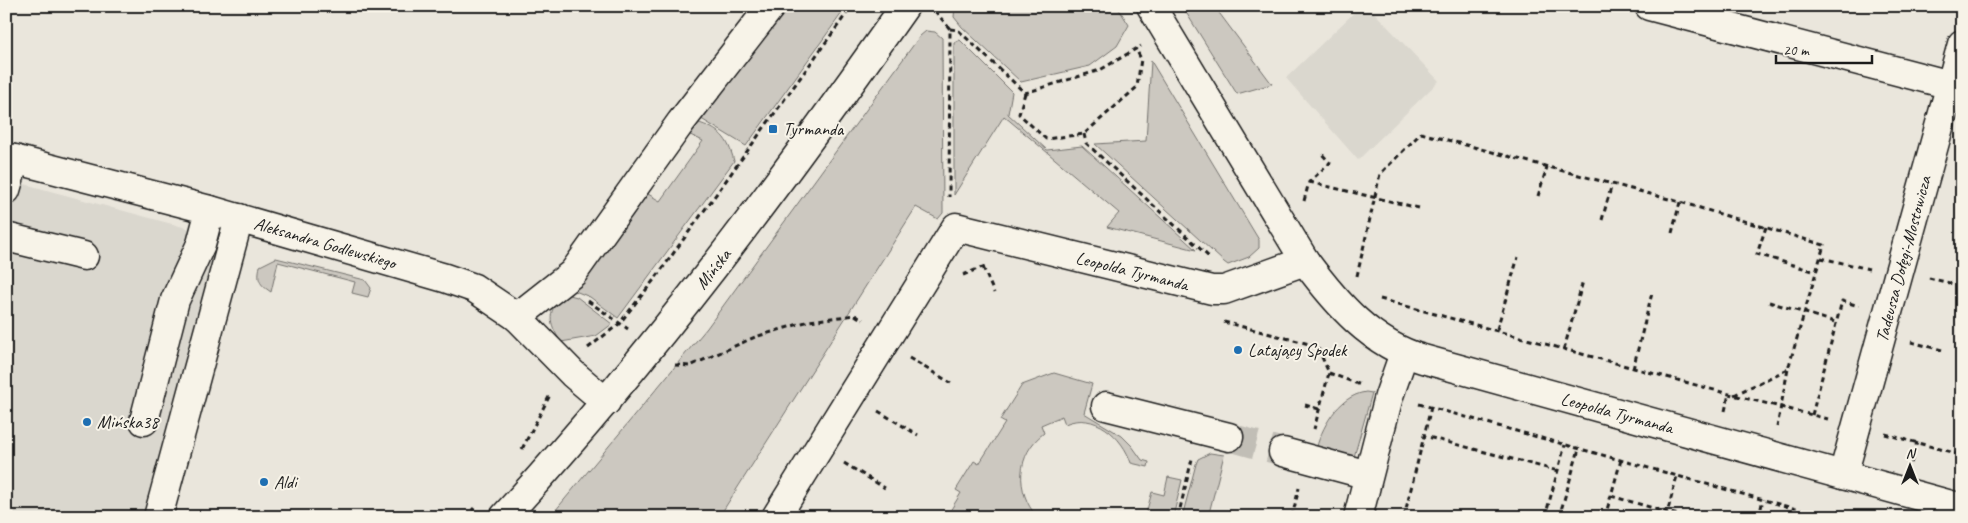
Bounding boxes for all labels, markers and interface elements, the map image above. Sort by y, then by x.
scale bar [1776,32,1872,64]
text: 20 m [1783,41,1810,60]
place label: Tyrmanda [783,118,845,140]
marker: Tyrmanda [767,123,779,135]
street label: Tadeusza Dołęgi-Mostowicza [1870,173,1936,344]
street label: Aleksandra Godlewskiego [252,212,400,274]
street label: Mińska [690,244,736,294]
street label: Leopolda Tyrmanda [1073,246,1192,296]
place label: Latający Spodek [1248,339,1348,361]
marker: Latający Spodek [1232,344,1244,356]
street label: Leopolda Tyrmanda [1559,387,1677,439]
place label: Mińska38 [97,411,160,433]
marker: Mińska38 [81,416,93,428]
north arrow [1886,440,1936,490]
text: N [1906,445,1917,462]
place label: Aldi [274,471,299,493]
marker: Aldi [258,476,270,488]

